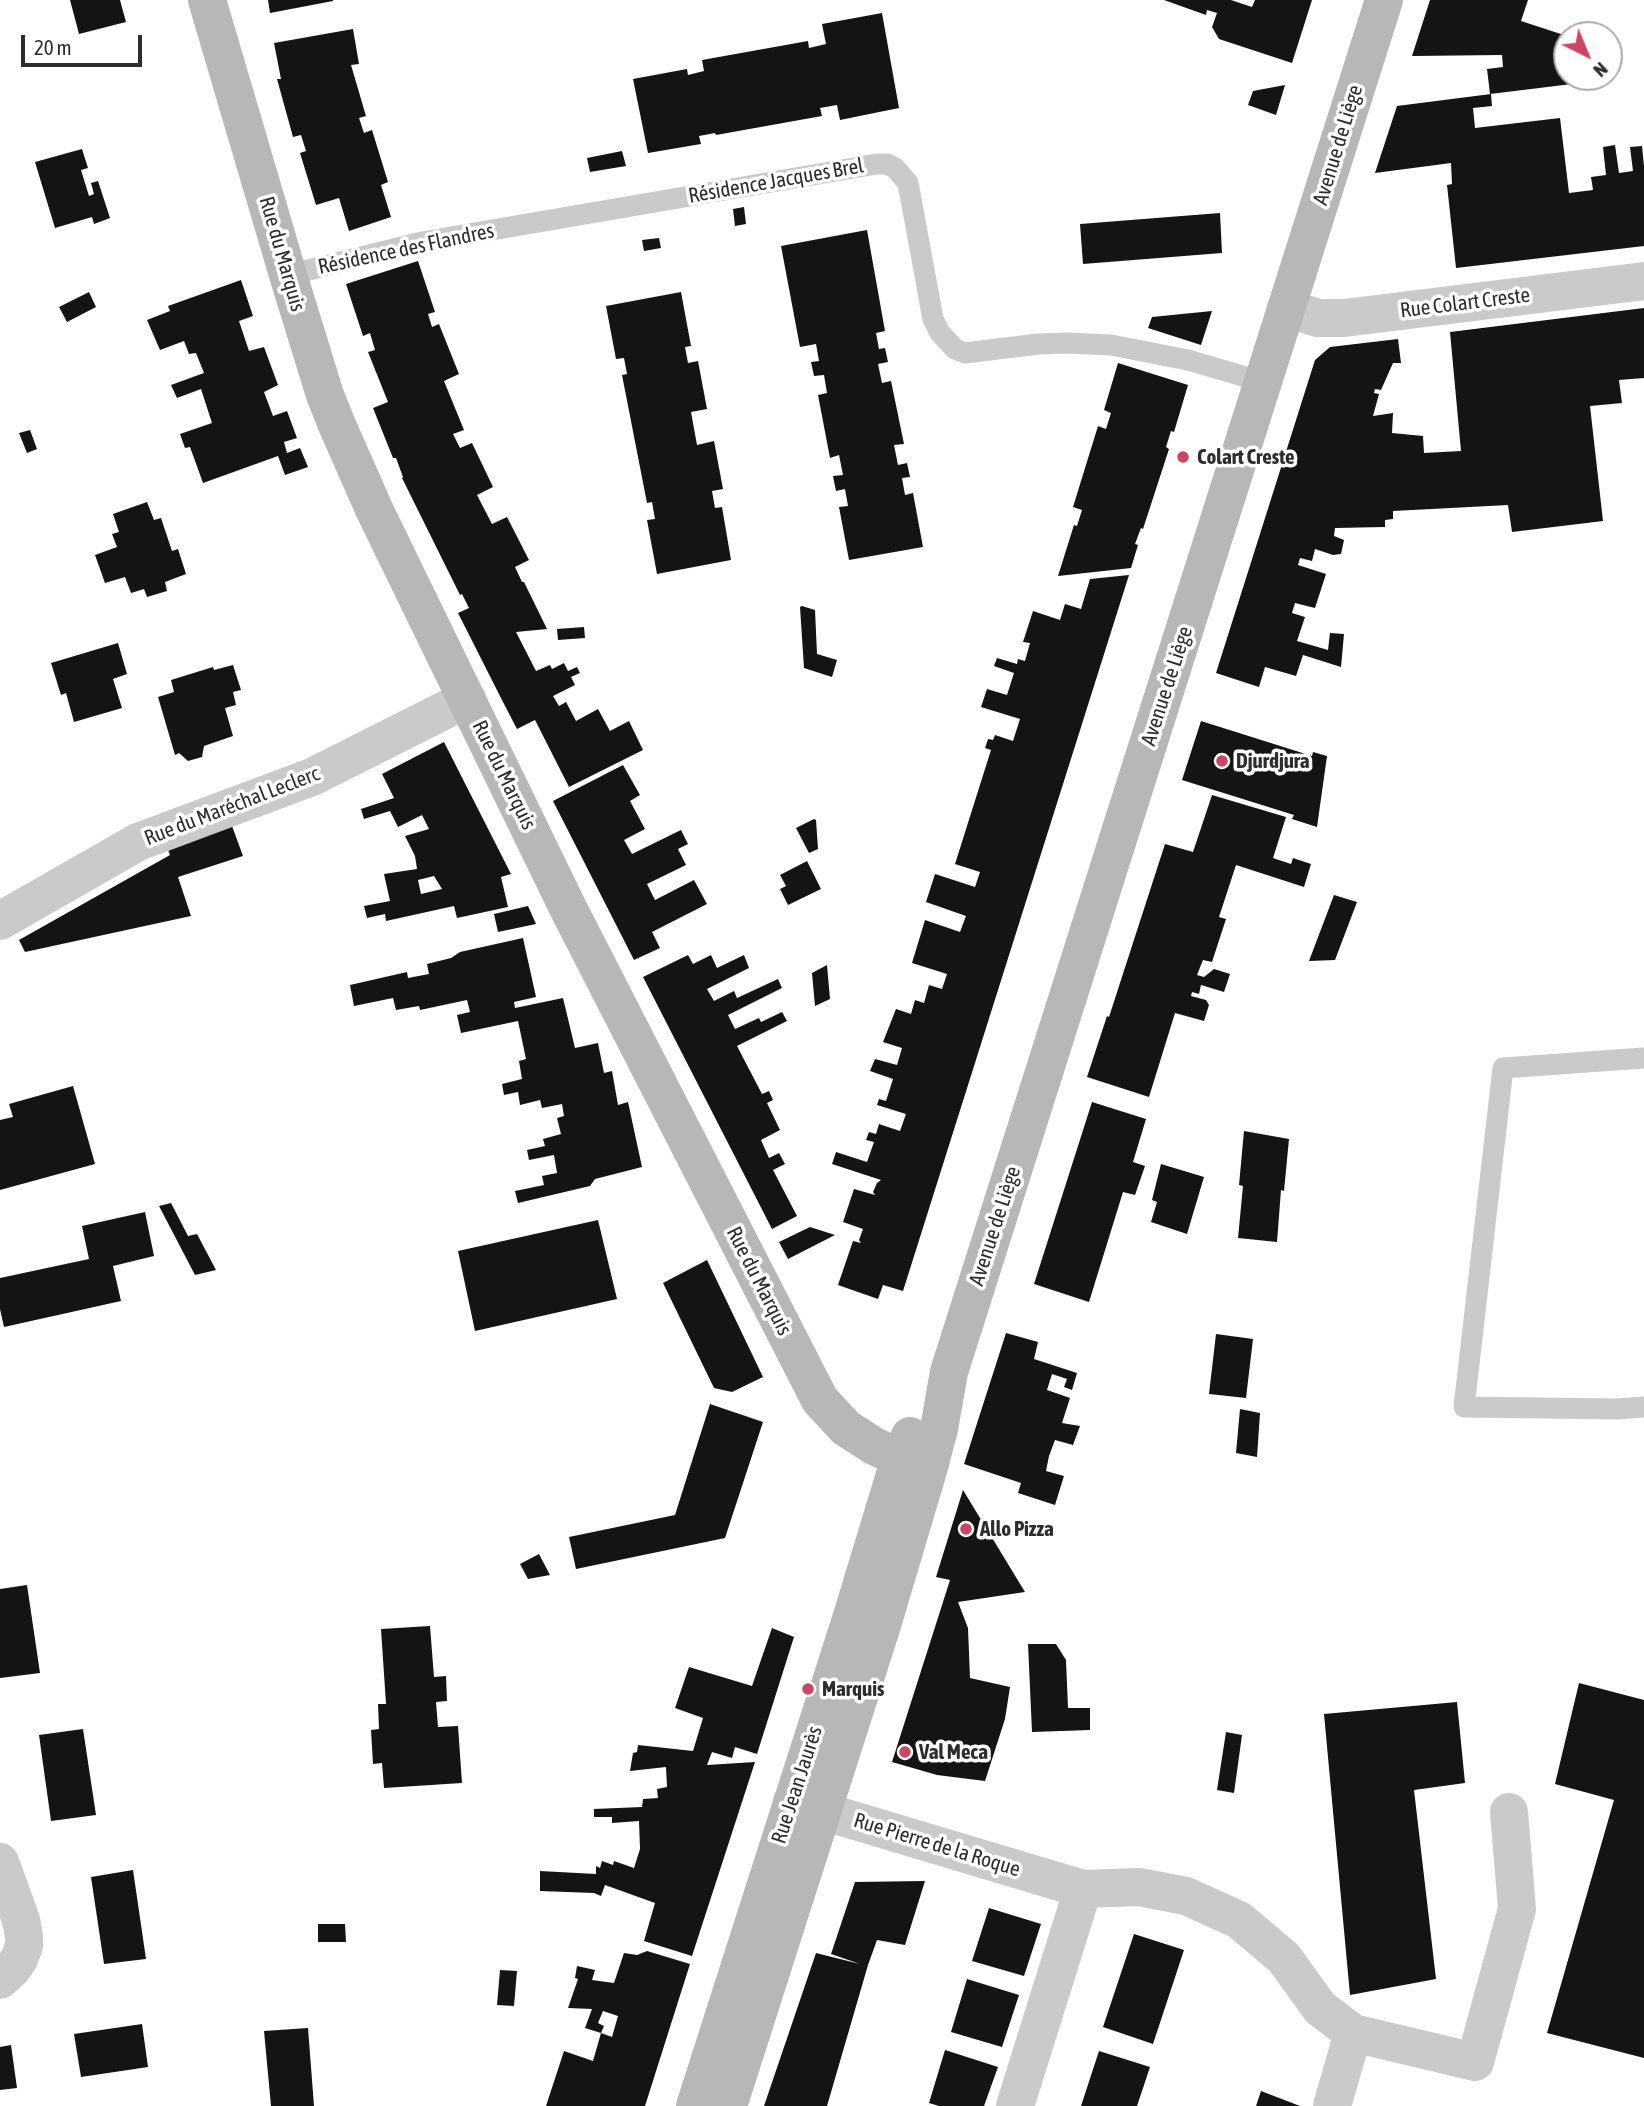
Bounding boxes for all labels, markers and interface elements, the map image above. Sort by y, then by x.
scale bar [24,21,145,65]
north arrow [1553,21,1623,91]
text: 20 m [34,35,72,59]
text: N [1589,58,1613,82]
street label: Avenue de Liège [1308,82,1368,208]
street label: Résidence Jacques Brel [686,153,866,209]
street label: Rue du Marquis [254,194,310,314]
street label: Résidence des Flandres [316,218,496,280]
street label: Rue Colart Creste [1399,283,1531,323]
place label: Colart Creste [1197,444,1295,470]
marker: Colart Creste [1175,449,1191,465]
street label: Avenue de Liège [1136,623,1198,749]
street label: Rue du Marquis [467,716,541,834]
place label: Djurdjura [1236,748,1309,774]
marker: Djurdjura [1214,753,1230,769]
street label: Rue du Maréchal Leclerc [141,761,323,851]
street label: Avenue de Liège [964,1163,1026,1289]
street label: Rue du Marquis [721,1223,797,1339]
place label: Allo Pizza [980,1516,1054,1542]
marker: Allo Pizza [958,1521,974,1537]
place label: Marquis [822,1676,884,1702]
marker: Marquis [800,1681,816,1697]
street label: Rue Jean Jaurès [766,1723,828,1847]
place label: Val Meca [919,1739,988,1765]
marker: Val Meca [897,1744,913,1760]
street label: Rue Pierre de la Roque [851,1808,1023,1882]

